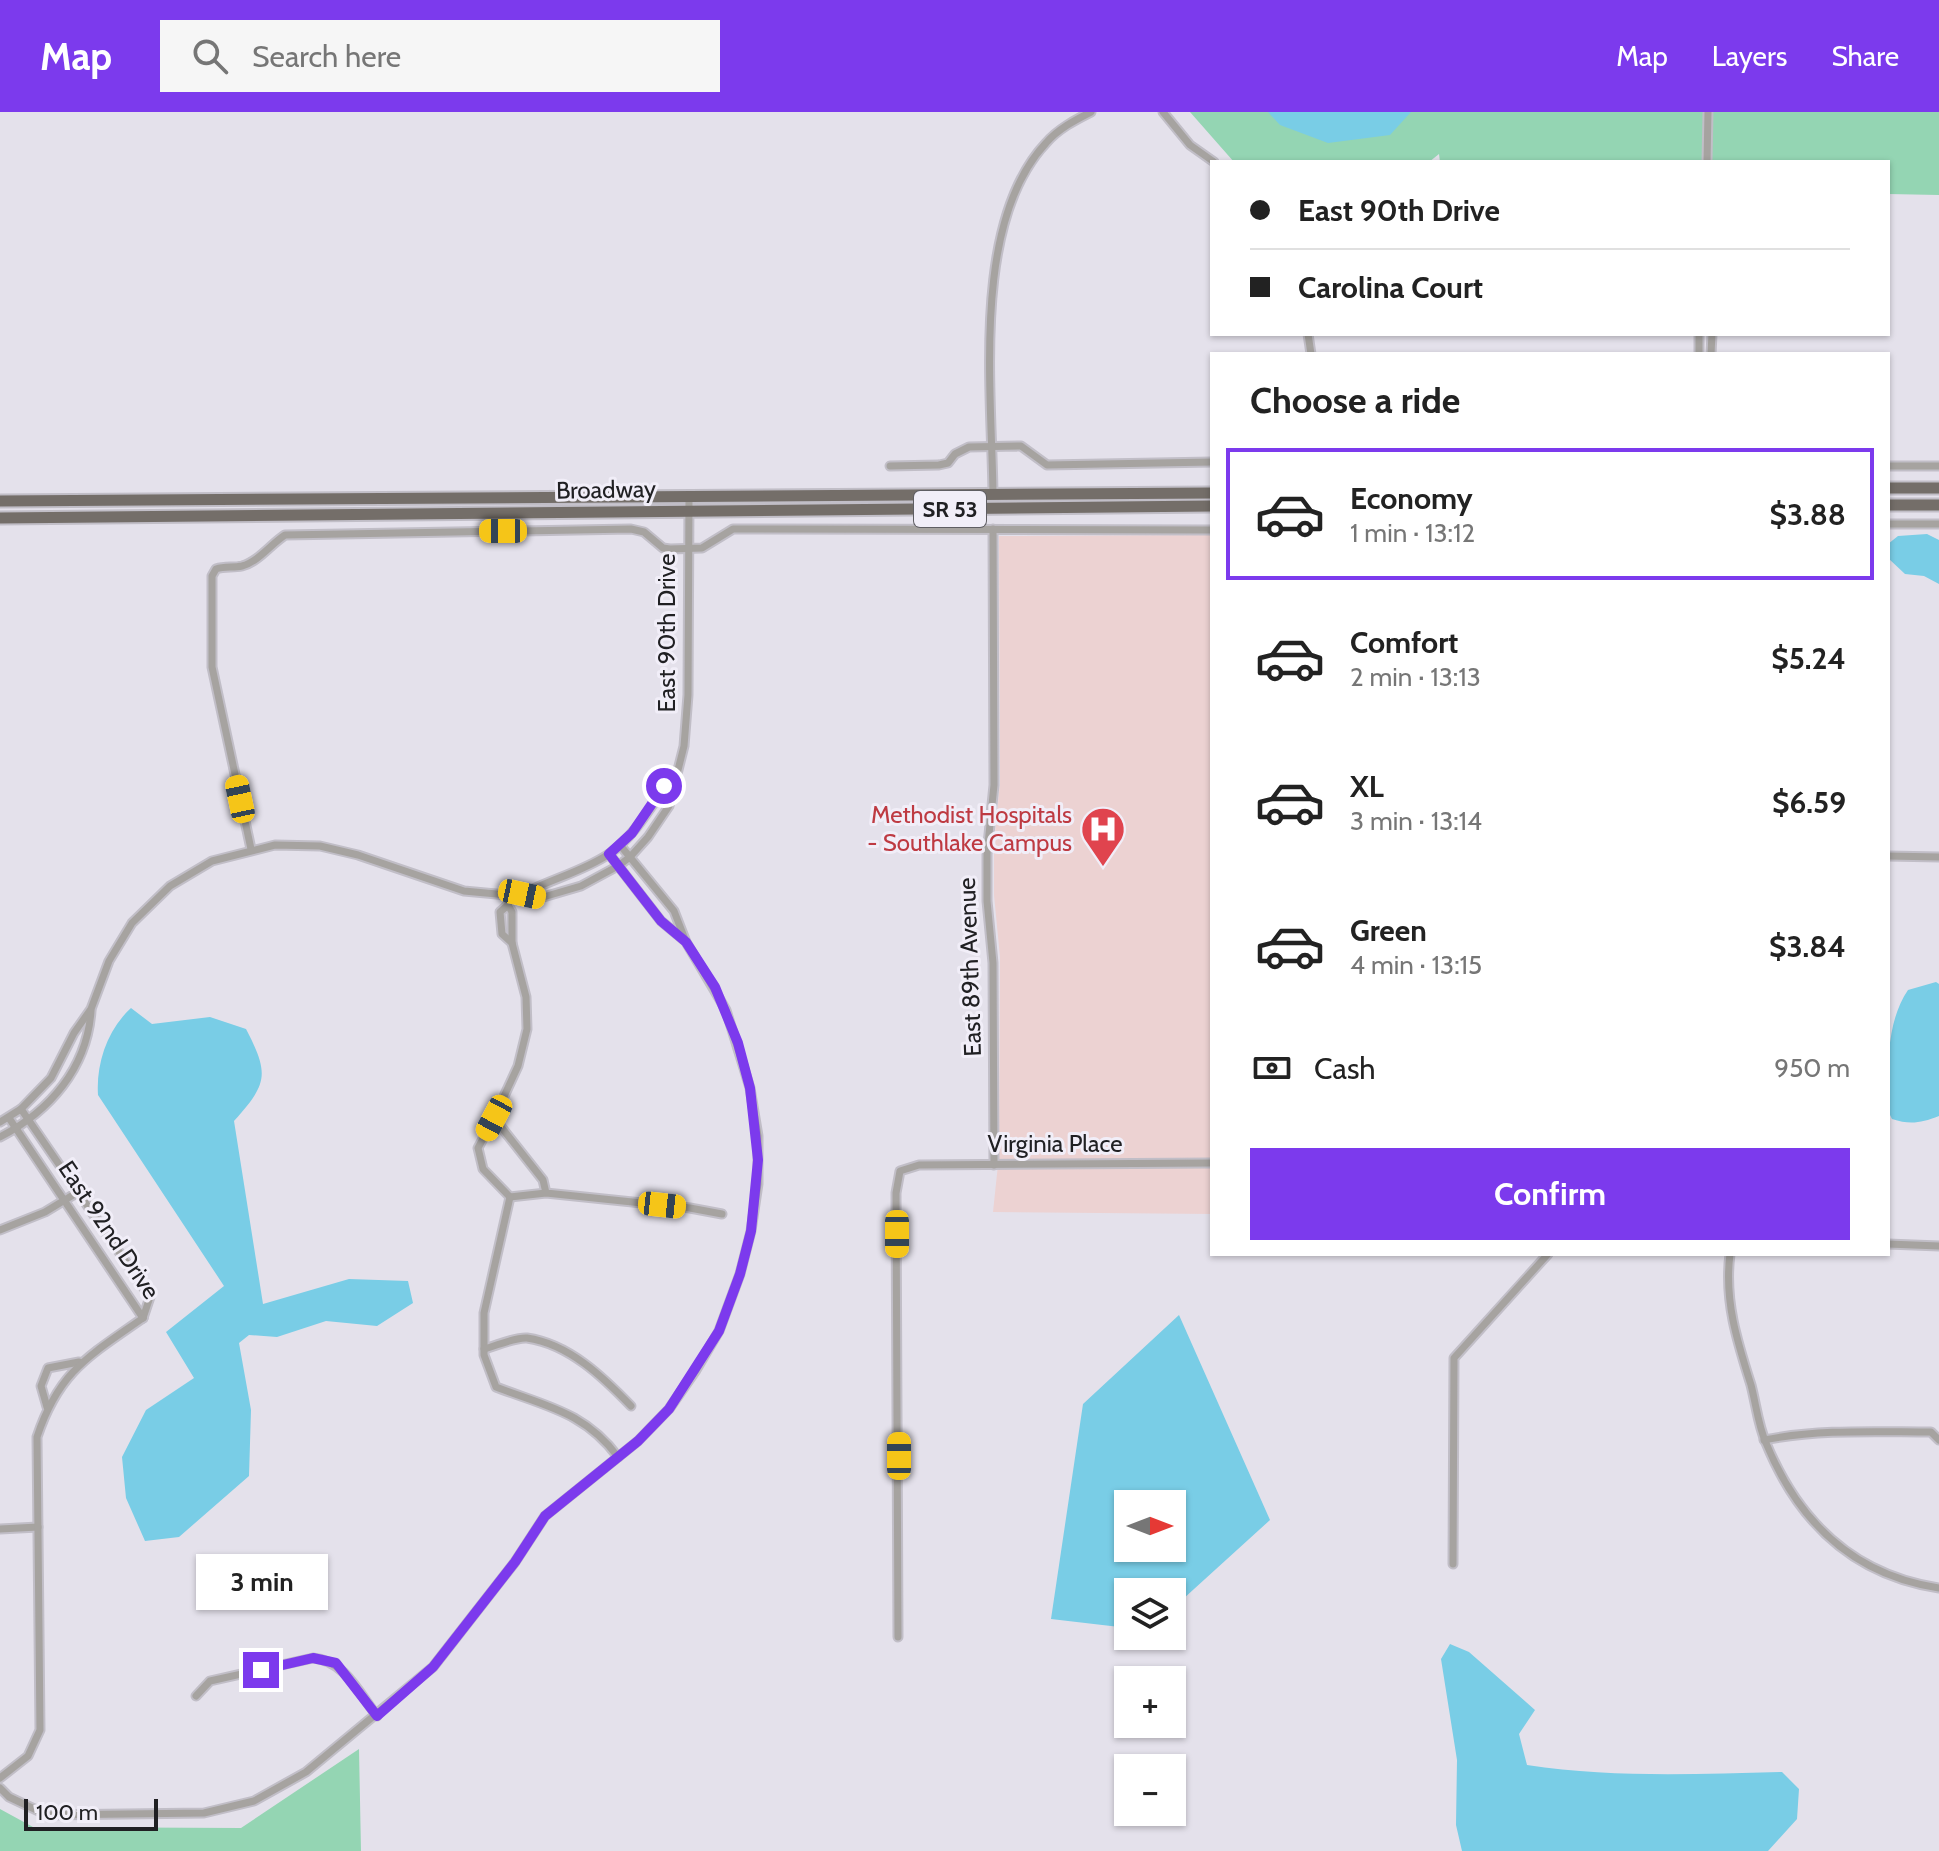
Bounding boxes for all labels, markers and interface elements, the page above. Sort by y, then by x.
search box [160,20,720,92]
text: Map [40,33,112,80]
icon: search [188,34,232,78]
text: Search here [252,38,401,75]
text: Map [1616,39,1668,73]
text: Layers [1712,39,1787,73]
text: Share [1831,39,1899,73]
text: East 90th Drive [1298,192,1500,229]
text: Carolina Court [1298,269,1483,306]
text: Choose a ride [1250,378,1460,422]
street label: Broadway [556,474,656,505]
icon: car [1254,478,1326,550]
text: Economy [1350,480,1473,517]
road number: SR 53 [914,491,986,527]
text: $3.88 [1770,496,1846,533]
text: 1 min · 13:12 [1350,517,1475,549]
car [479,519,527,543]
street label: East 90th Drive [652,554,681,712]
icon: car [1254,622,1326,694]
text: Comfort [1350,624,1458,661]
text: $5.24 [1771,640,1846,677]
text: 2 min · 13:13 [1350,661,1481,693]
icon: car [1254,766,1326,838]
route start [646,768,682,804]
text: XL [1350,768,1384,805]
car [223,773,257,825]
text: $6.59 [1772,784,1846,821]
place label: Methodist Hospitals - Southlake Campus [867,800,1072,857]
hospital icon: Methodist Hospitals - Southlake Campus [1079,805,1127,868]
text: 3 min · 13:14 [1350,805,1482,837]
car [496,877,548,911]
street label: East 89th Avenue [952,877,987,1057]
icon: car [1254,910,1326,982]
text: Green [1350,912,1427,949]
text: $3.84 [1769,928,1846,965]
text: 4 min · 13:15 [1350,949,1482,981]
icon: cash [1250,1046,1294,1090]
text: Cash [1314,1050,1376,1087]
text: 950 m [1774,1052,1850,1084]
car [472,1091,516,1145]
street label: Virginia Place [988,1129,1122,1158]
button: Confirm [1250,1148,1850,1240]
street label: East 92nd Drive [53,1155,166,1304]
car [637,1191,687,1219]
car [885,1210,909,1258]
car [887,1432,911,1480]
north arrow [1114,1490,1186,1562]
map controls [1114,1490,1186,1826]
callout: 3 min [195,1554,327,1610]
text: 3 min [230,1566,294,1598]
button: layers [1114,1578,1186,1650]
route end [243,1652,279,1688]
button: + [1114,1666,1186,1738]
button: − [1114,1754,1186,1826]
scale bar [24,1795,158,1831]
text: 100 m [36,1799,98,1826]

